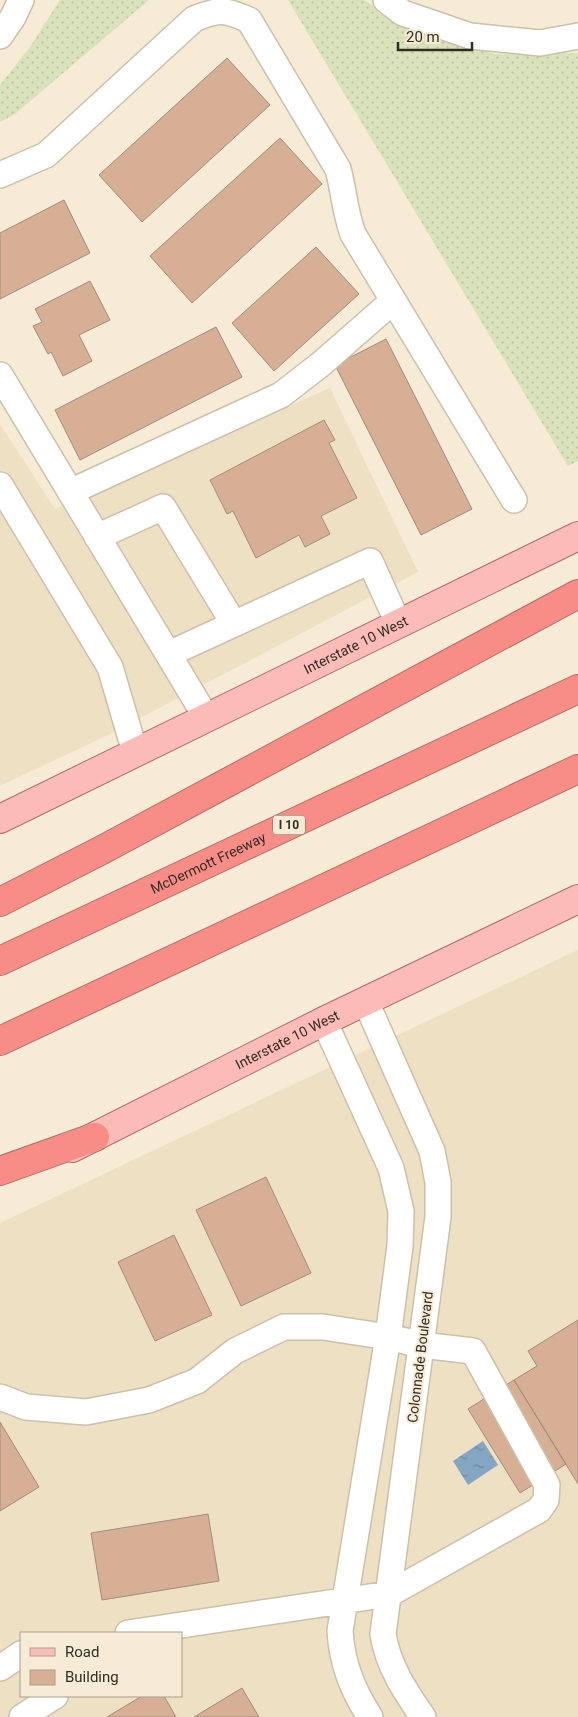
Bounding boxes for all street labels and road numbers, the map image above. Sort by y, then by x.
street label: Interstate 10 West [301,612,411,677]
road number: I 10 [273,816,305,834]
street label: McDermott Freeway [148,829,269,897]
street label: Interstate 10 West [233,1007,342,1072]
street label: Colonnade Boulevard [404,1290,436,1424]

